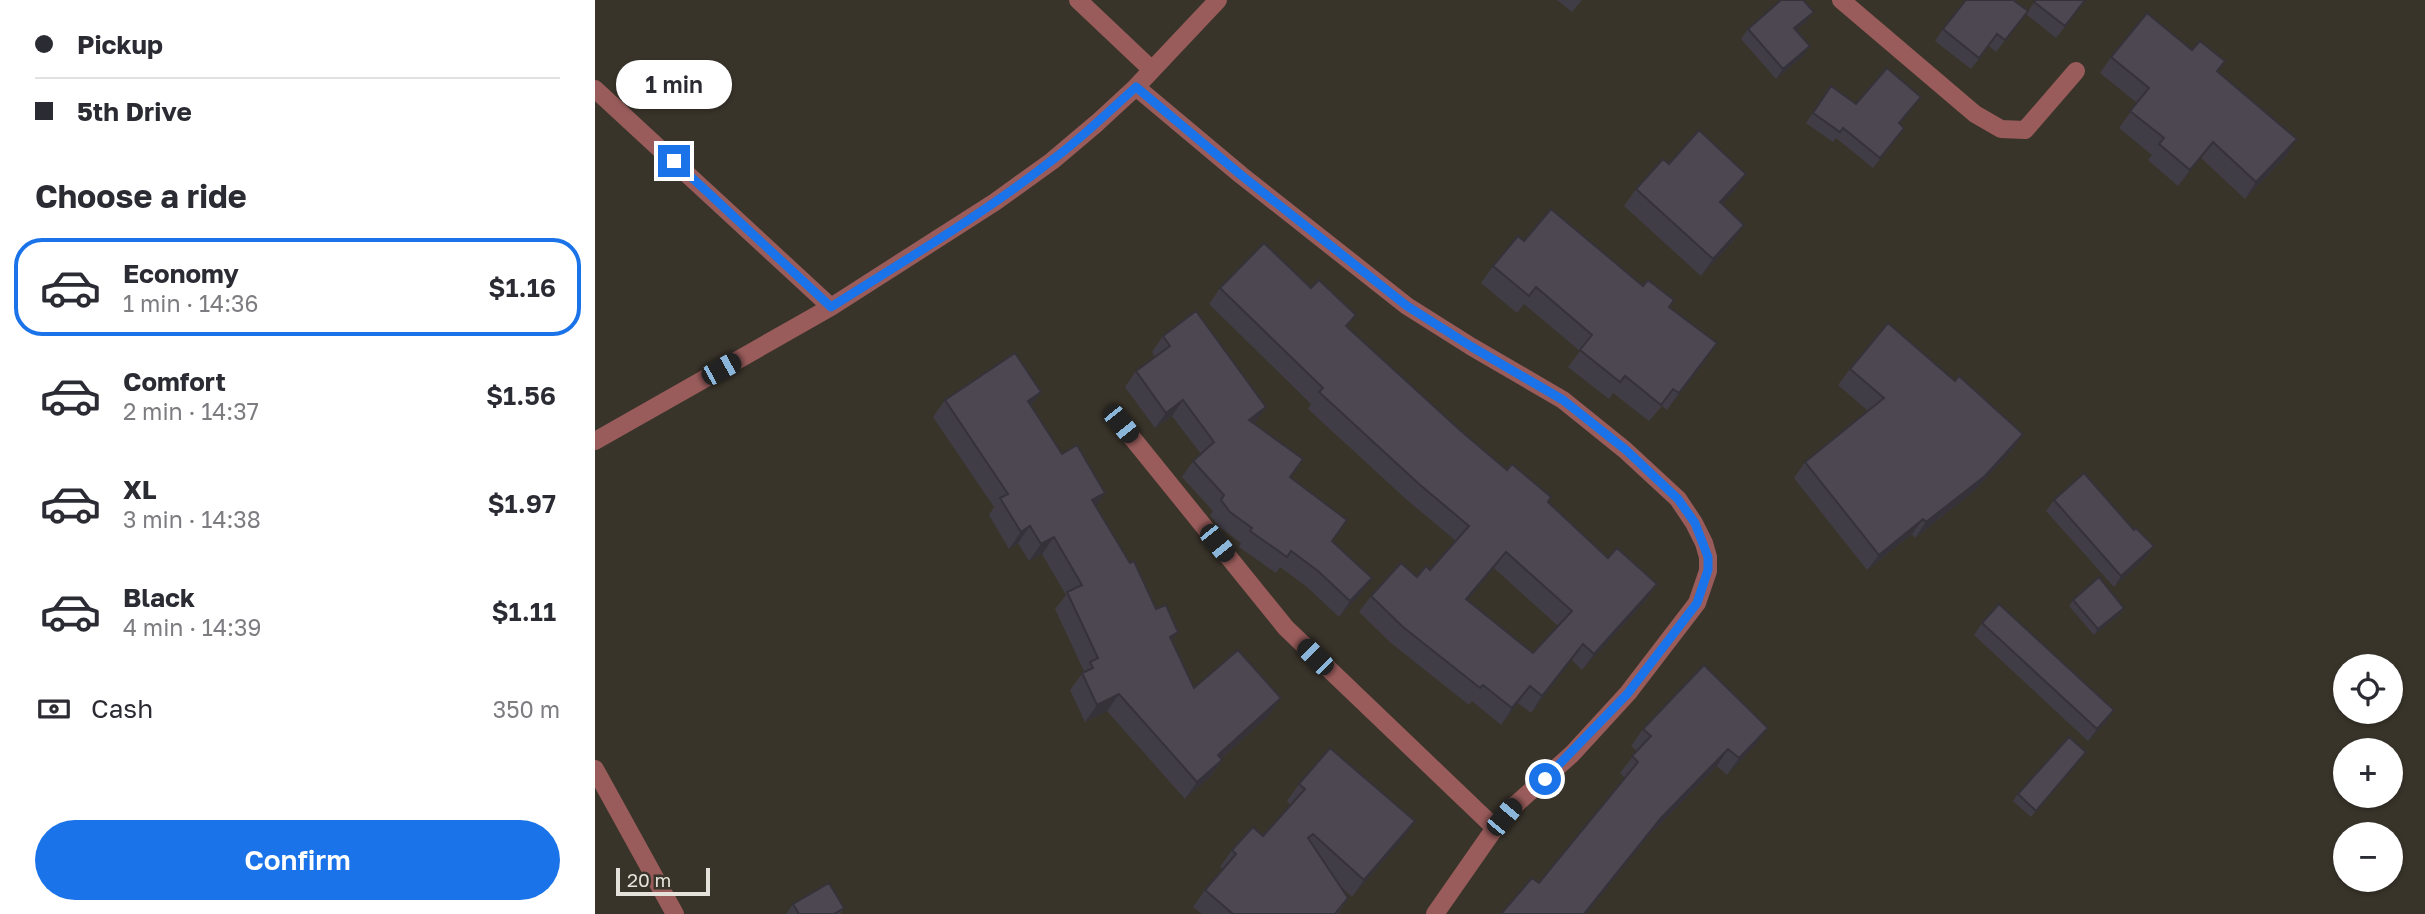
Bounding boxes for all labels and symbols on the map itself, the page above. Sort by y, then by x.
callout: 1 min [616,60,732,108]
route end [658,145,690,177]
car [698,350,745,388]
car [1100,401,1143,447]
car [1196,520,1239,566]
car [1293,635,1338,679]
route start [1529,763,1561,795]
car [1483,794,1526,840]
scale bar [616,865,711,897]

